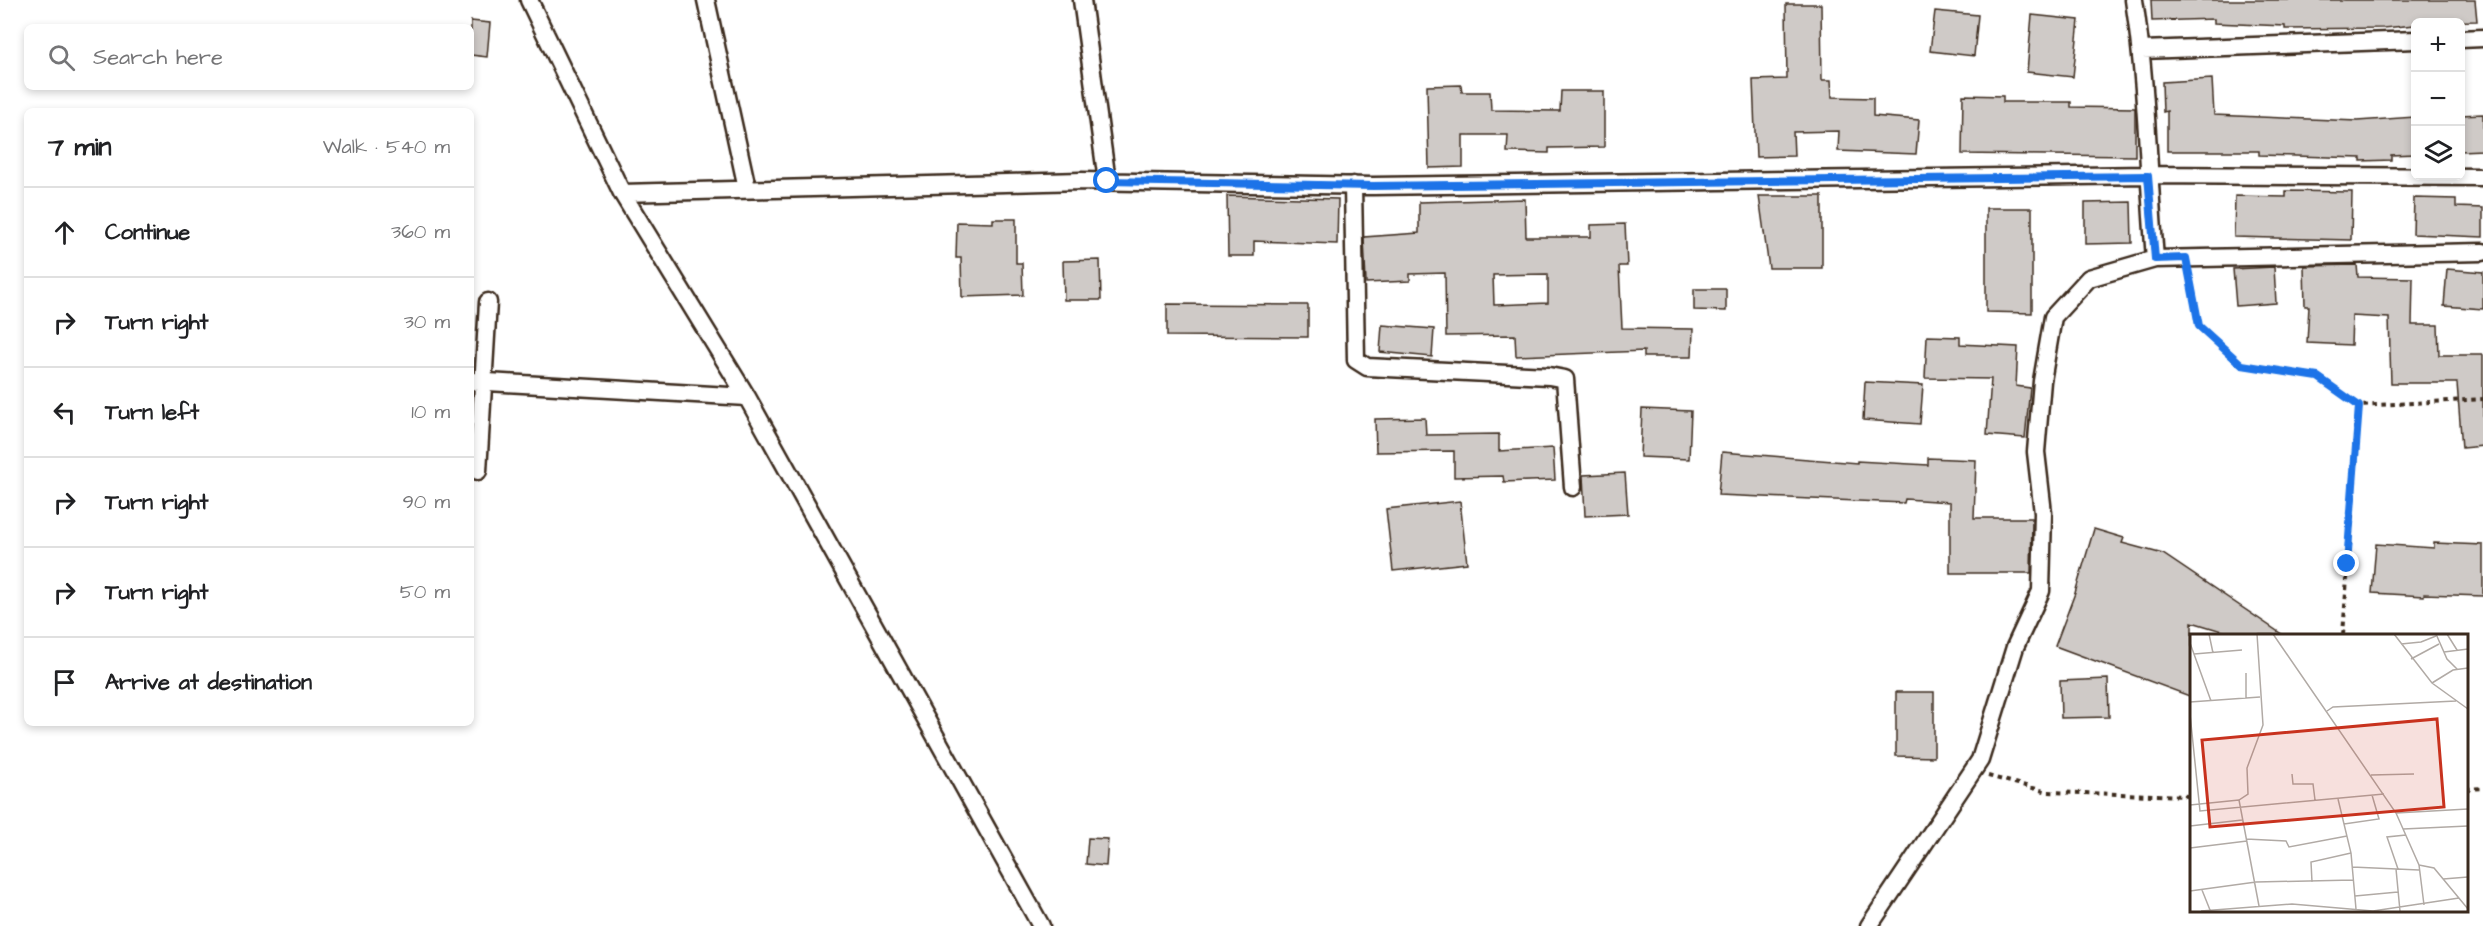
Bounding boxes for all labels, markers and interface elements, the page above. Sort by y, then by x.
map controls [2411,18,2465,180]
button: + [2411,18,2465,72]
search box [24,24,474,90]
icon: search [45,41,78,74]
text: Search here [93,42,223,73]
button: − [2411,72,2465,126]
button: layers [2411,126,2465,180]
text: 7 min [48,129,112,165]
text: Walk · 540 m [323,133,450,161]
route start [1093,167,1119,193]
icon: ahead [48,216,81,249]
text: Continue [105,217,190,248]
text: 360 m [391,218,450,246]
icon: right [48,306,81,339]
text: Turn right [105,307,208,338]
text: 30 m [404,308,450,336]
icon: left [48,396,81,429]
text: Turn left [105,397,199,428]
text: 10 m [411,398,450,426]
icon: right [48,486,81,519]
text: Turn right [105,487,208,518]
text: 90 m [402,488,450,516]
route end [2333,550,2359,576]
icon: right [48,576,81,609]
text: Turn right [105,577,208,608]
text: 50 m [400,578,450,606]
inset map [2190,634,2468,911]
icon: arrive [48,666,81,699]
text: Arrive at destination [105,667,312,698]

